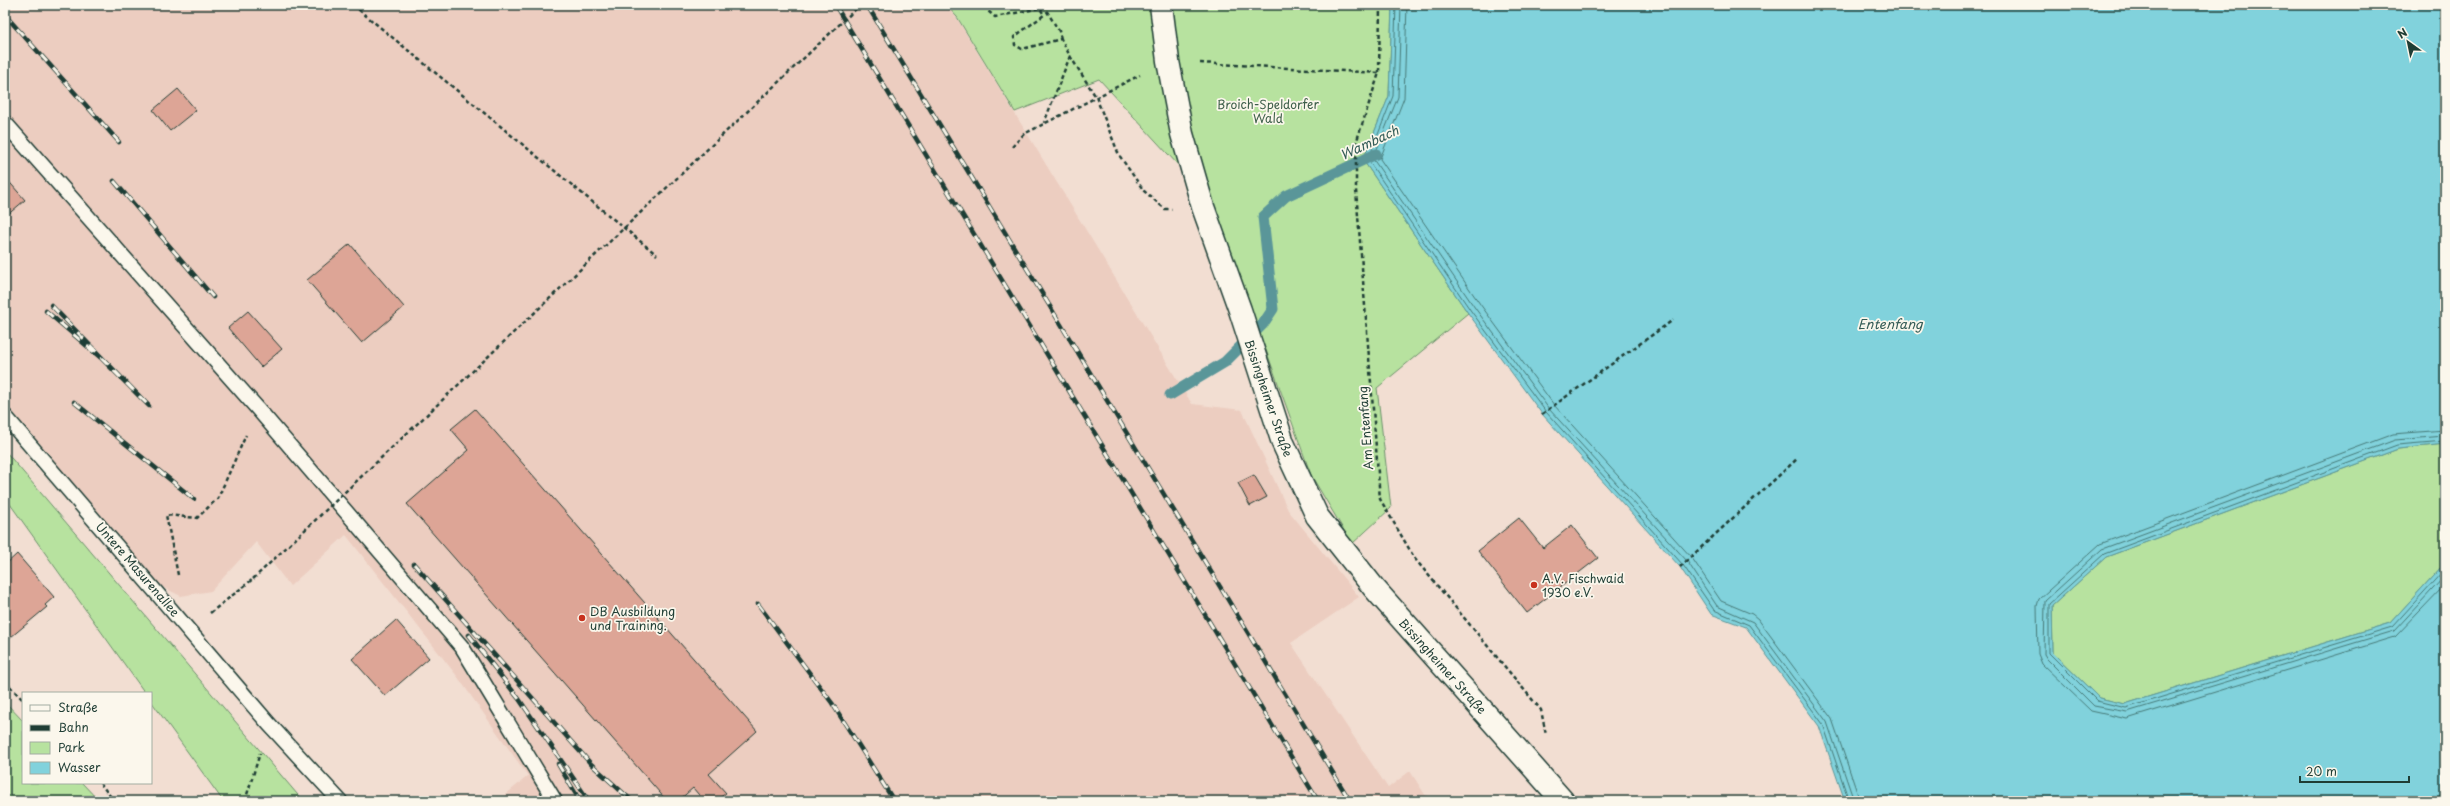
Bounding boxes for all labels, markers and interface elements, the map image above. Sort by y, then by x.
north arrow [2388,22,2428,62]
text: N [2394,24,2411,43]
park label: Broich-Speldorfer Wald [1217,95,1319,127]
water label: Wambach [1337,120,1402,164]
water label: Entenfang [1858,314,1924,333]
street label: Bissingheimer Straße [1240,337,1298,459]
street label: Am Entenfang [1353,385,1377,470]
street label: Untere Masurenallee [92,518,185,621]
place label: A.V. Fischwaid 1930 e.V. [1542,569,1625,601]
marker: A.V. Fischwaid 1930 e.V. [1529,580,1539,590]
place label: DB Ausbildung und Training. [590,602,675,634]
marker: DB Ausbildung und Training. [577,613,587,623]
street label: Bissingheimer Straße [1395,614,1491,718]
legend [22,692,152,784]
text: Straße [58,698,98,716]
text: Bahn [58,718,89,736]
text: Park [58,738,85,756]
text: Wasser [58,758,101,776]
scale bar [2300,758,2409,784]
text: 20 m [2306,762,2337,780]

